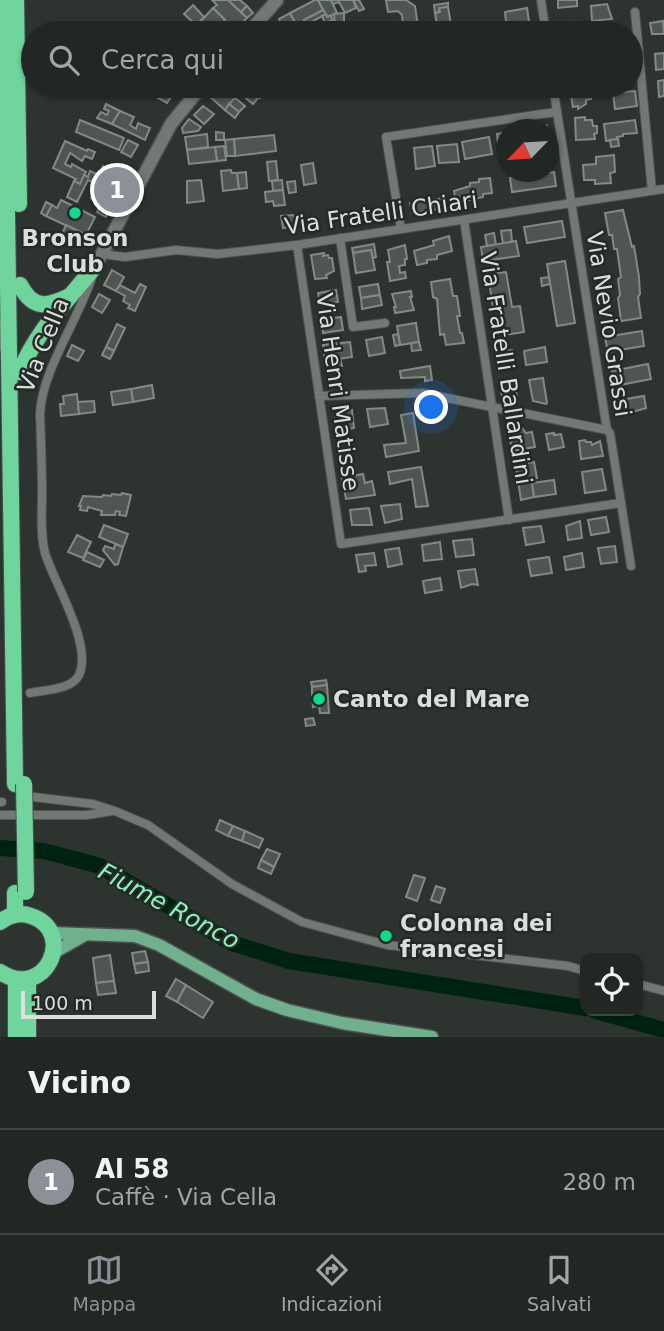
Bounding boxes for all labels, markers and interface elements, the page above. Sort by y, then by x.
search box [21,21,643,98]
icon: search [45,41,83,79]
text: Cerca qui [101,45,224,75]
north arrow [496,119,559,182]
pin: 1 [94,164,140,216]
street label: Via Fratelli Chiari [283,187,479,239]
marker: Bronson Club [67,205,83,221]
place label: Bronson Club [22,225,128,277]
street label: Via Nevio Grassi [581,229,637,419]
street label: Via Fratelli Ballardini [475,250,537,486]
street label: Via Henri Matisse [311,291,365,493]
street label: Via Cella [12,294,74,396]
your location [414,390,448,424]
place label: Canto del Mare [333,686,530,712]
marker: Canto del Mare [311,691,327,707]
water label: Fiume Ronco [94,857,244,955]
place label: Colonna dei francesi [400,910,553,962]
marker: Colonna dei francesi [378,928,394,944]
map controls [580,953,643,1016]
button: locate [580,953,643,1016]
scale bar [21,988,156,1020]
text: 100 m [32,992,93,1014]
text: Vicino [28,1065,131,1100]
text: Al 58 [95,1154,169,1184]
text: 1 [43,1169,59,1195]
text: 280 m [562,1169,636,1195]
text: Caffè · Via Cella [95,1184,277,1210]
tab: Mappa [72,1251,136,1315]
tab: Indicazioni [281,1251,382,1315]
tab: Salvati [527,1251,592,1315]

